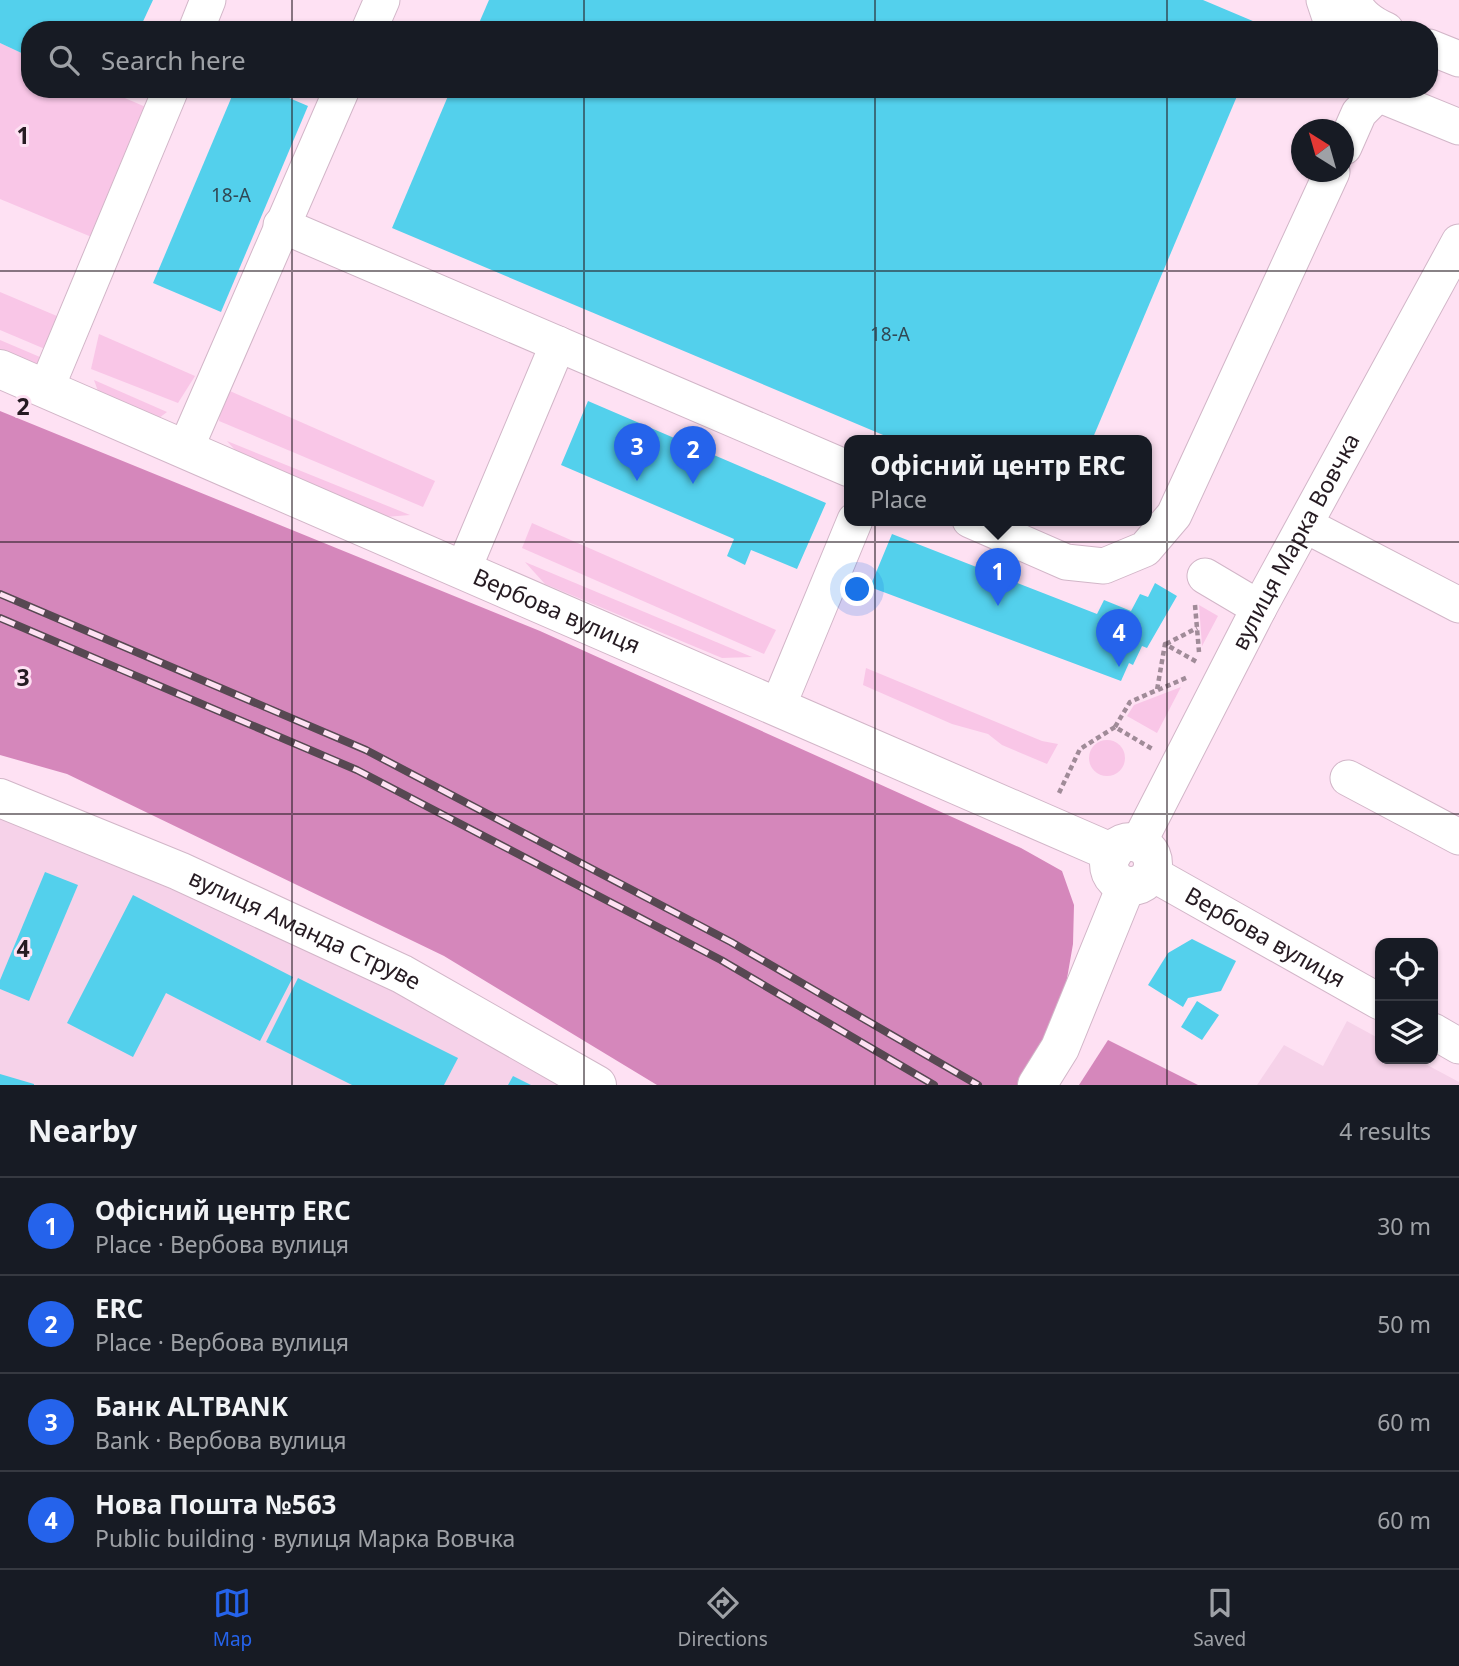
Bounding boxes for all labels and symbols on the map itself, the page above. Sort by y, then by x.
text: 1 [16,119,30,151]
north arrow [1291,119,1354,182]
house number: 18-А [211,182,252,208]
house number: 18-А [870,321,911,347]
text: 2 [16,390,30,422]
pin: 3 [614,423,660,481]
pin: 2 [670,426,716,484]
street label: вулиця Марка Вовчка [1223,427,1367,655]
pin: 1 [975,548,1021,606]
street label: Вербова вулиця [468,560,646,661]
your location [840,572,874,606]
pin: 4 [1096,609,1142,667]
text: 3 [16,661,30,693]
street label: вулиця Аманда Струве [184,861,427,997]
street label: Вербова вулиця [1180,878,1352,994]
text: 4 [16,932,30,964]

